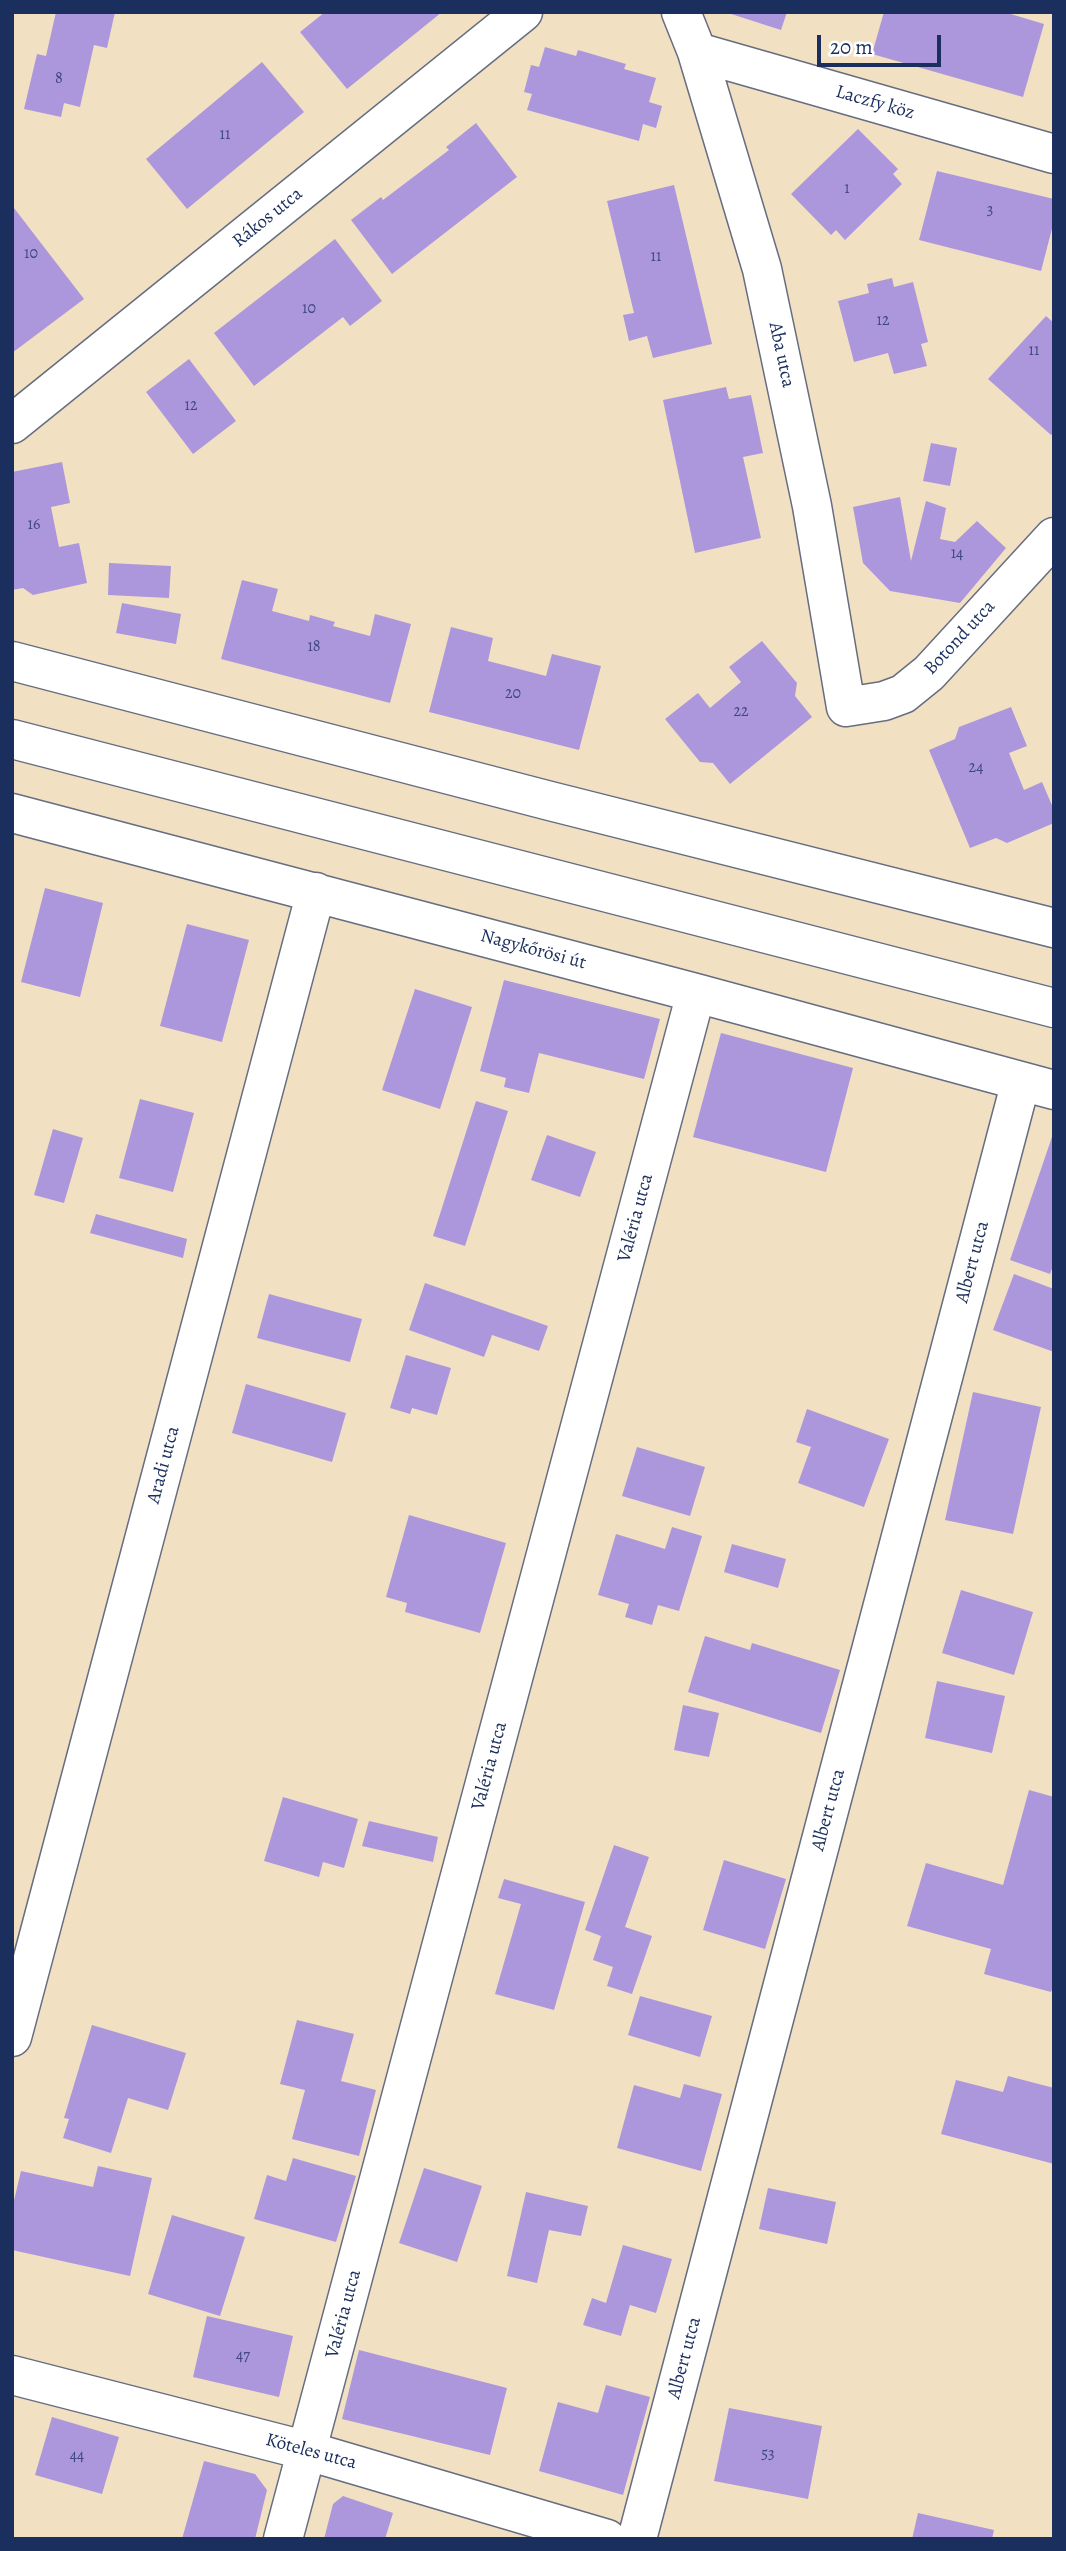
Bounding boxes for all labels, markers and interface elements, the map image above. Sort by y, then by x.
scale bar [821,21,945,65]
text: 20 m [830,33,873,61]
house number: 8 [55,69,63,89]
street label: Laczfy köz [833,81,917,125]
house number: 11 [220,125,230,145]
house number: 1 [844,179,850,199]
street label: Rákos utca [228,183,308,253]
house number: 3 [987,200,993,220]
house number: 10 [24,244,38,264]
house number: 11 [651,247,661,267]
house number: 10 [302,299,316,319]
house number: 12 [876,311,890,331]
street label: Aba utca [763,320,799,390]
house number: 11 [1029,341,1039,361]
house number: 12 [184,396,198,416]
house number: 16 [28,515,40,535]
house number: 14 [951,544,963,564]
street label: Botond utca [920,596,1000,680]
house number: 18 [307,637,321,657]
house number: 20 [505,684,521,704]
house number: 22 [733,702,749,722]
house number: 24 [969,758,983,778]
street label: Nagykőrösi út [478,925,588,975]
street label: Valéria utca [613,1171,659,1265]
street label: Albert utca [951,1218,995,1306]
street label: Aradi utca [143,1424,185,1506]
street label: Valéria utca [467,1719,513,1813]
street label: Albert utca [807,1766,851,1854]
street label: Valéria utca [321,2267,367,2361]
street label: Albert utca [663,2314,707,2402]
house number: 47 [236,2346,250,2366]
street label: Köteles utca [263,2429,359,2475]
house number: 53 [761,2444,775,2464]
house number: 44 [70,2446,84,2466]

